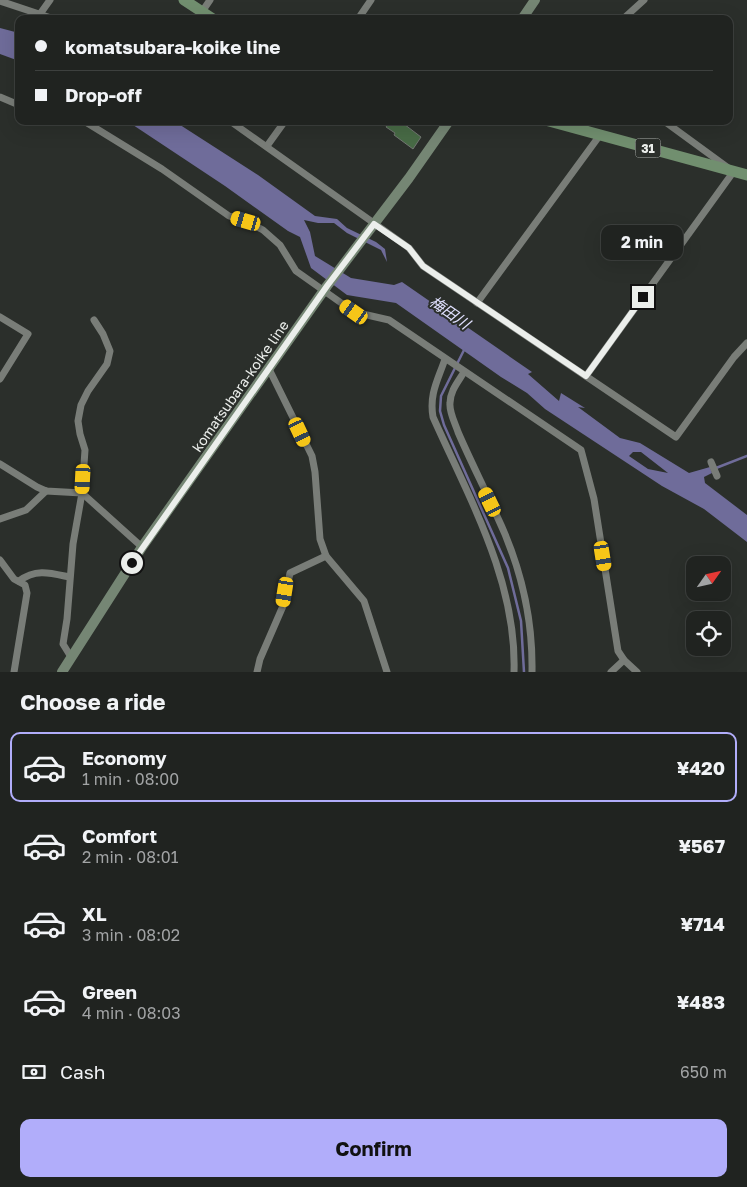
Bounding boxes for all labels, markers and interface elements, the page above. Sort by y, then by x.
text: komatsubara-koike line [65,35,280,58]
text: Drop-off [65,83,142,106]
road number: 31 [636,138,660,158]
car [229,210,262,232]
callout: 2 min [602,224,684,260]
text: 2 min [621,232,663,252]
route end [632,286,654,308]
water label: 梅田川 [426,292,475,333]
car [337,297,370,327]
street label: komatsubara-koike line [188,317,292,455]
car [286,415,313,449]
car [74,464,91,494]
car [476,485,503,519]
car [593,540,612,572]
route start [121,552,143,574]
north arrow [686,556,731,601]
map controls [686,556,731,656]
car [275,576,294,608]
button: locate [686,611,731,656]
text: Choose a ride [20,688,166,715]
icon: car [22,745,67,790]
text: Economy [82,746,167,769]
text: ¥420 [677,756,725,779]
text: 1 min · 08:00 [82,769,179,789]
icon: car [22,823,67,868]
text: Comfort [82,824,157,847]
text: ¥567 [678,834,725,857]
text: 2 min · 08:01 [82,847,179,867]
icon: car [22,901,67,946]
text: XL [82,902,107,925]
text: ¥714 [680,912,725,935]
text: 3 min · 08:02 [82,925,180,945]
icon: car [22,979,67,1024]
text: Green [82,980,137,1003]
text: ¥483 [677,990,725,1013]
text: 4 min · 08:03 [82,1003,181,1023]
icon: cash [20,1058,48,1086]
text: Cash [60,1060,105,1083]
text: 650 m [680,1062,727,1082]
button: Confirm [20,1119,727,1177]

